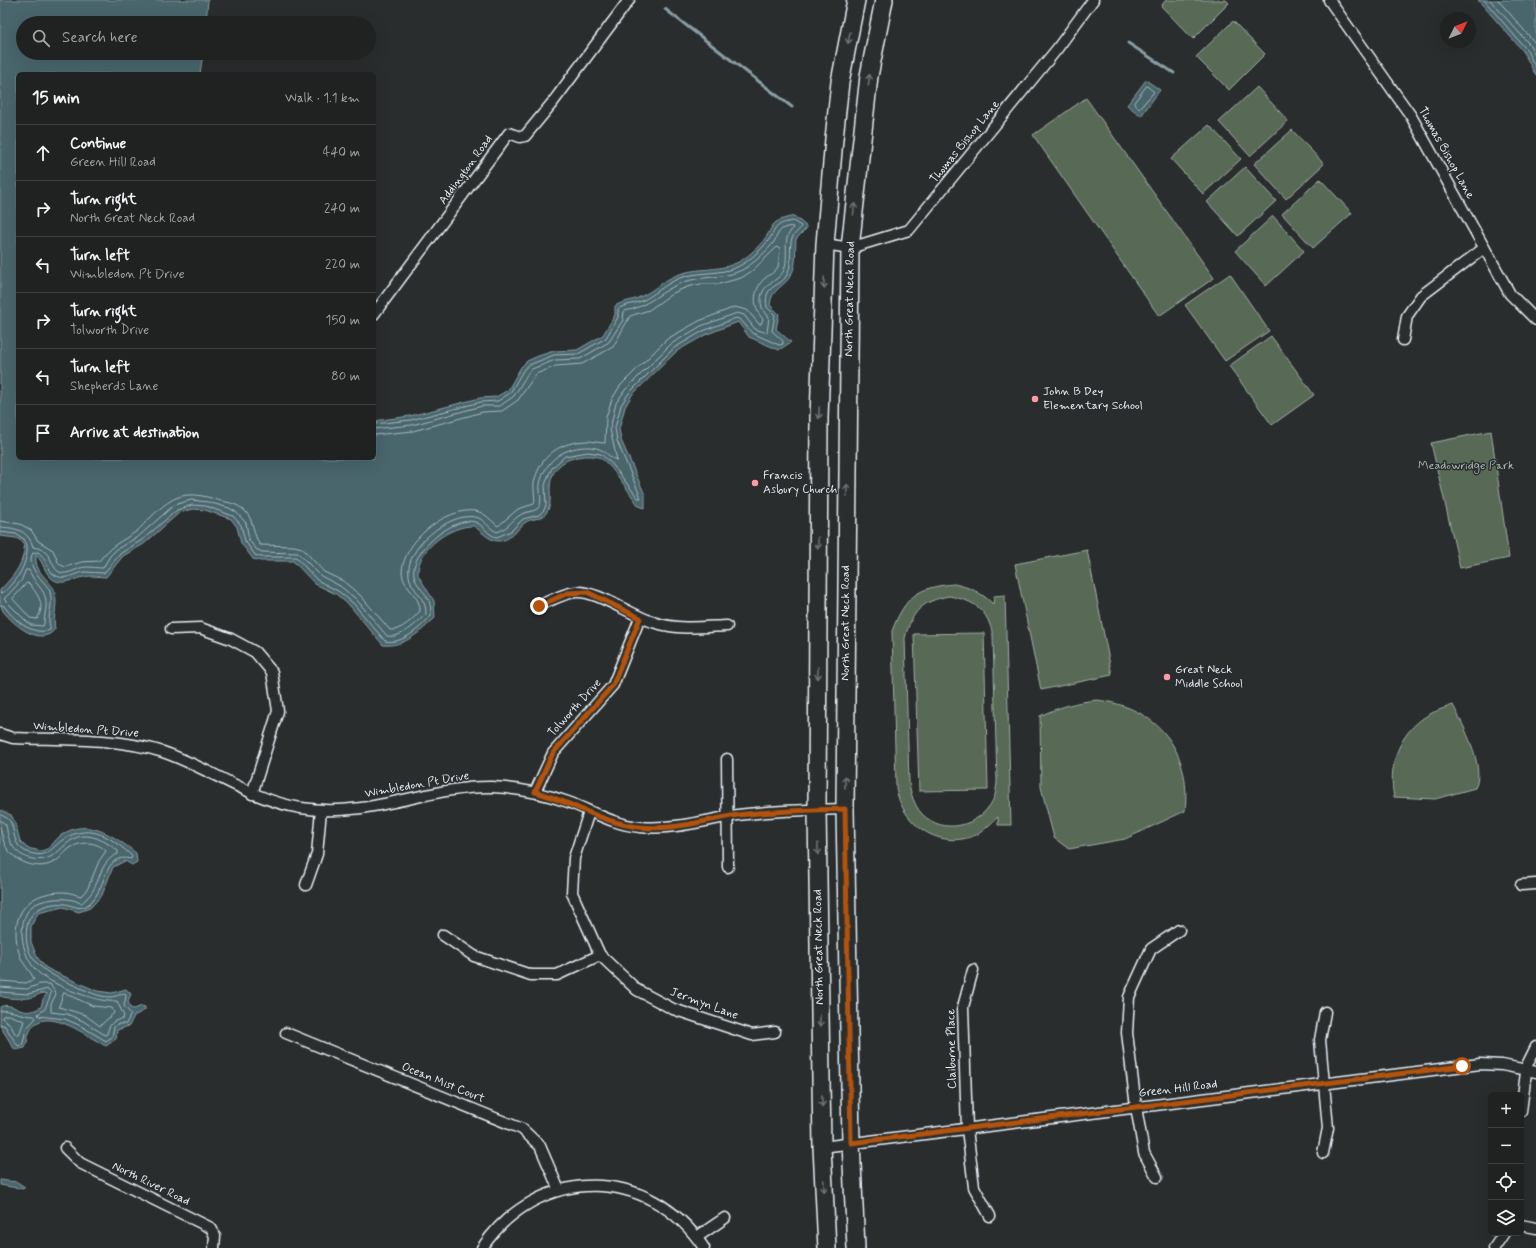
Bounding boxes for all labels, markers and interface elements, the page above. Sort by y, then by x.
north arrow [1440,12,1476,48]
search box [16,16,376,60]
icon: search [30,27,52,49]
text: Search here [62,28,138,48]
one-way arrow [844,31,852,44]
one-way arrow [865,74,873,87]
text: 15 min [32,87,80,109]
text: Walk · 1.1 km [285,90,360,107]
street label: Thomas Bishop Lane [926,97,1004,187]
street label: Thomas Bishop Lane [1414,104,1478,202]
street label: Addington Road [435,132,497,208]
text: Continue [70,134,126,154]
icon: ahead [32,142,54,164]
text: 440 m [323,144,360,161]
text: Green Hill Road [70,154,156,171]
text: Turn right [70,190,137,210]
icon: right [32,198,54,220]
text: 240 m [324,200,360,217]
one-way arrow [851,203,858,216]
text: North Great Neck Road [70,210,195,227]
street label: North Great Neck Road [841,241,859,357]
text: Turn left [70,246,130,266]
icon: left [32,254,54,276]
text: 220 m [325,256,360,273]
text: Wimbledon Pt Drive [70,266,185,283]
one-way arrow [820,276,827,289]
text: Turn right [70,302,137,322]
icon: right [32,310,54,332]
text: 150 m [326,312,360,329]
text: Tolworth Drive [70,322,149,339]
text: Turn left [70,358,130,378]
icon: left [32,366,54,388]
text: 80 m [331,368,360,385]
text: Shepherds Lane [70,378,158,395]
place label: John B Dey Elementary School [1043,384,1143,414]
marker: John B Dey Elementary School [1030,394,1040,404]
one-way arrow [816,406,823,419]
icon: arrive [32,422,54,444]
text: Arrive at destination [70,423,199,443]
park label: Meadowridge Park [1418,458,1514,474]
place label: Francis Asbury Church [763,468,837,498]
marker: Francis Asbury Church [750,478,760,488]
one-way arrow [843,484,851,497]
one-way arrow [814,536,822,549]
street label: North Great Neck Road [838,565,854,681]
route end [530,597,548,615]
place label: Great Neck Middle School [1175,662,1243,692]
one-way arrow [814,666,822,679]
marker: Great Neck Middle School [1162,672,1172,682]
street label: Tolworth Drive [545,676,605,740]
street label: Wimbledon Pt Drive [33,718,139,742]
street label: Wimbledon Pt Drive [363,768,471,802]
one-way arrow [841,776,849,789]
one-way arrow [814,842,822,855]
street label: North Great Neck Road [810,889,828,1005]
street label: Jermyn Lane [668,984,740,1024]
street label: Claiborne Place [943,1009,961,1089]
one-way arrow [817,1014,824,1027]
route start [1453,1057,1471,1075]
street label: Ocean Mist Court [399,1059,487,1107]
street label: Green Hill Road [1138,1076,1218,1102]
map controls [1488,1092,1524,1236]
button: + [1488,1092,1524,1128]
one-way arrow [818,1094,826,1107]
button: − [1488,1128,1524,1164]
street label: North River Road [109,1158,193,1210]
button: locate [1488,1164,1524,1200]
one-way arrow [821,1179,828,1192]
button: layers [1488,1200,1524,1236]

